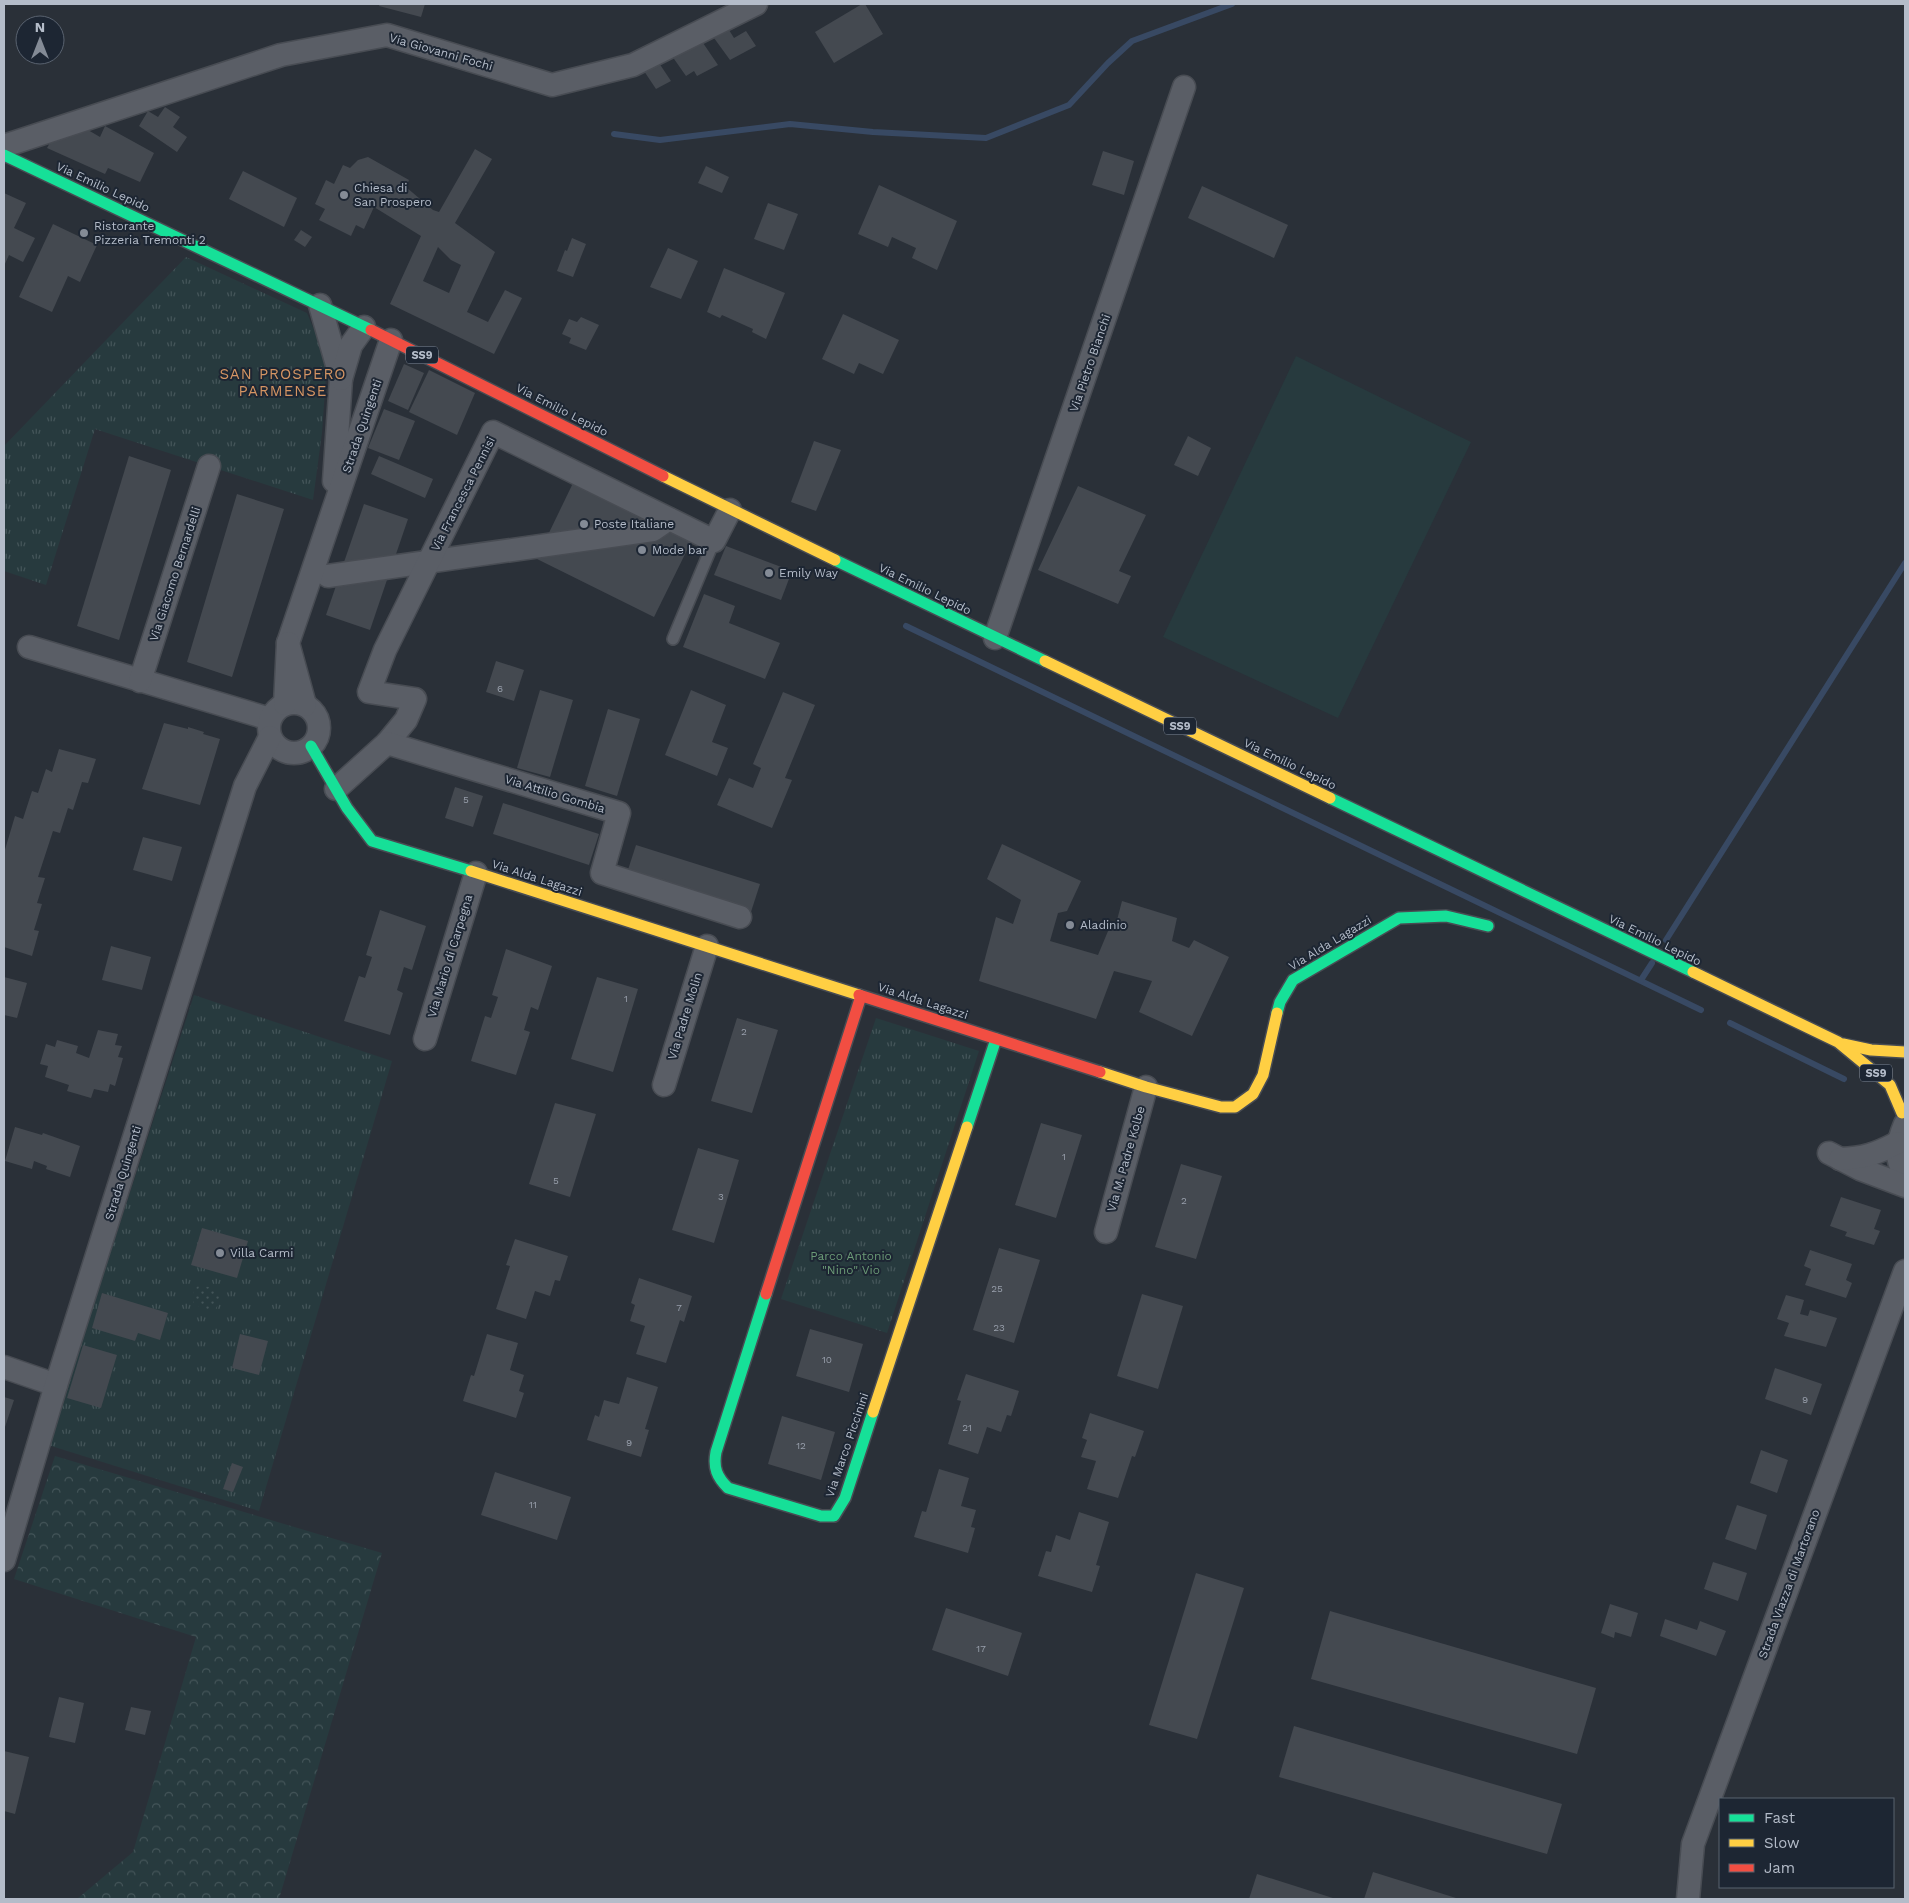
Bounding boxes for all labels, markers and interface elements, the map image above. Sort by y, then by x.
north arrow [15,15,65,65]
text: N [35,19,45,35]
street label: Via Giovanni Fochi [388,31,494,73]
street label: Via Emilio Lepido [54,159,152,215]
place label: Chiesa di San Prospero [354,181,432,209]
marker: Chiesa di San Prospero [338,189,350,201]
place label: Ristorante Pizzeria Tremonti 2 [94,219,206,247]
marker: Ristorante Pizzeria Tremonti 2 [78,227,90,239]
street label: Via Pietro Bianchi [1067,312,1113,414]
road number: SS9 [406,346,438,364]
district label: SAN PROSPERO PARMENSE [219,365,347,400]
street label: Strada Quingenti [339,377,385,475]
street label: Via Emilio Lepido [514,381,610,439]
street label: Via Francesca Pennisi [428,435,498,553]
street label: Via Giacomo Bernardelli [147,505,203,643]
place label: Poste Italiane [594,517,674,531]
marker: Poste Italiane [578,518,590,530]
place label: Mode bar [652,543,707,557]
marker: Mode bar [636,544,648,556]
street label: Via Emilio Lepido [876,560,974,618]
place label: Emily Way [779,566,839,580]
marker: Emily Way [763,567,775,579]
house number: 6 [497,683,503,694]
road number: SS9 [1164,718,1196,734]
street label: Via Emilio Lepido [1241,735,1339,793]
street label: Via Attilio Gombia [503,772,607,816]
house number: 5 [463,794,469,805]
street label: Via Alda Lagazzi [490,857,584,899]
street label: Via Mario di Carpegna [425,893,475,1019]
street label: Via Emilio Lepido [1606,911,1704,969]
street label: Via Alda Lagazzi [1286,913,1374,973]
place label: Aladinio [1080,918,1127,932]
marker: Aladinio [1064,919,1076,931]
street label: Via Padre Molin [665,971,705,1061]
street label: Via Alda Lagazzi [876,980,970,1022]
house number: 1 [624,993,628,1004]
house number: 2 [741,1026,747,1037]
road number: SS9 [1860,1064,1892,1082]
street label: Via M. Padre Kolbe [1104,1105,1148,1213]
street label: Strada Quingenti [102,1124,144,1222]
house number: 1 [1062,1151,1066,1162]
house number: 5 [553,1175,559,1186]
house number: 3 [718,1191,724,1202]
house number: 2 [1181,1195,1187,1206]
place label: Villa Carmi [230,1246,293,1260]
marker: Villa Carmi [214,1247,226,1259]
park label: Parco Antonio "Nino" Vio [810,1249,892,1277]
house number: 25 [991,1283,1003,1294]
house number: 7 [676,1302,682,1313]
house number: 23 [993,1322,1005,1333]
house number: 10 [822,1354,832,1365]
street label: Via Marco Piccinini [823,1391,871,1499]
house number: 9 [1802,1394,1808,1405]
house number: 21 [962,1422,972,1433]
house number: 9 [626,1437,632,1448]
house number: 12 [796,1440,806,1451]
house number: 11 [529,1499,537,1510]
street label: Strada Viazza di Martorano [1755,1507,1823,1661]
house number: 17 [976,1643,986,1654]
legend [1719,1798,1894,1888]
text: Fast [1764,1809,1796,1827]
text: Slow [1764,1834,1800,1852]
text: Jam [1764,1859,1795,1877]

